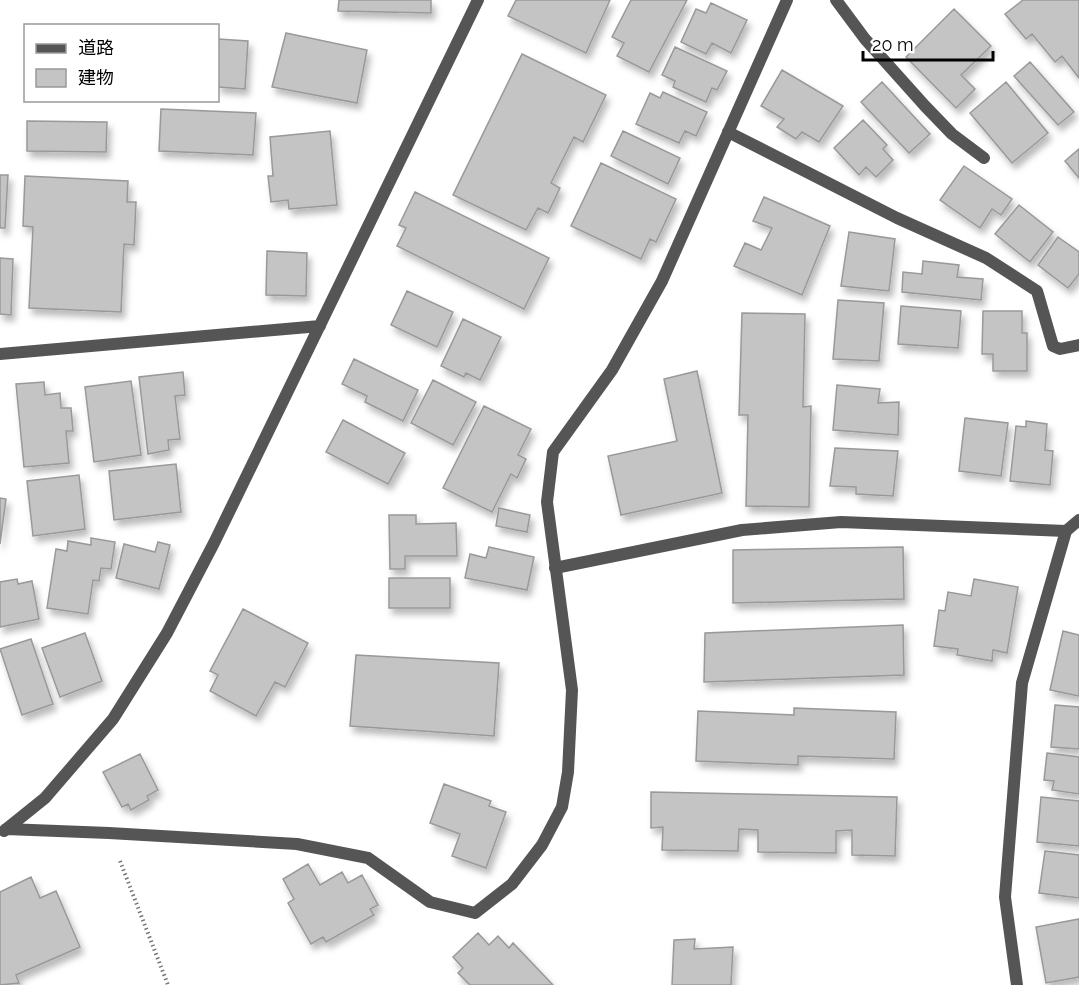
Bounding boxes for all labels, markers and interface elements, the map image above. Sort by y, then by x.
legend [24,24,219,102]
scale bar [863,24,994,62]
text: 20 m [872,34,914,55]
text: 道路 [78,37,114,58]
text: 建物 [78,67,114,88]

